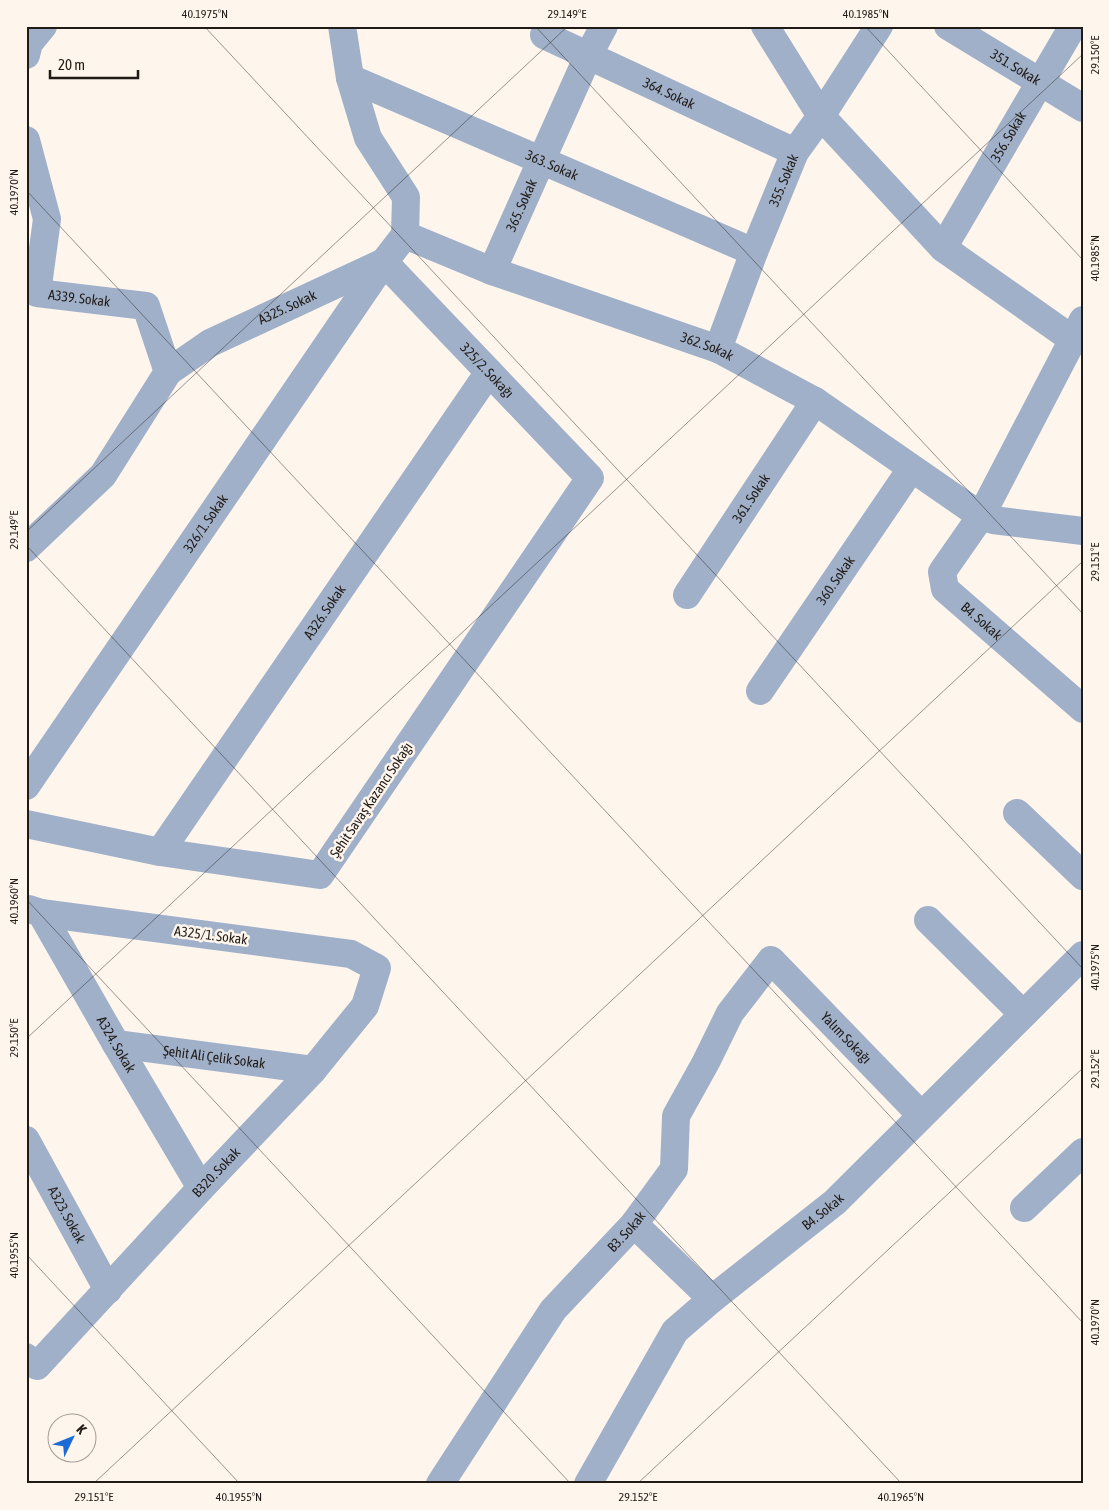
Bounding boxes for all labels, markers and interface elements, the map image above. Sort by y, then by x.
text: 40.1975°N [182,7,228,21]
text: 29.149°E [548,7,586,21]
text: 40.1985°N [843,7,889,21]
text: 29.150°E [1088,36,1102,74]
street label: 351. Sokak [988,46,1043,88]
scale bar [50,48,138,80]
text: 20 m [58,56,85,73]
street label: 364. Sokak [641,74,698,112]
street label: 356. Sokak [987,109,1029,165]
street label: 363. Sokak [523,147,581,183]
street label: 355. Sokak [765,152,801,209]
text: 40.1970°N [7,169,21,215]
street label: 365. Sokak [503,177,540,234]
text: 40.1985°N [1088,235,1102,281]
street label: A339. Sokak [47,286,111,310]
street label: A325. Sokak [255,287,319,328]
street label: 362. Sokak [679,329,736,364]
street label: 325/2. Sokağı [457,339,517,401]
street label: 361. Sokak [729,471,773,526]
street label: 326/1. Sokak [180,491,231,556]
text: 29.149°E [7,511,21,549]
text: 29.151°E [1088,543,1102,581]
street label: 360. Sokak [813,553,858,608]
street label: A326. Sokak [300,582,349,642]
street label: B4. Sokak [958,599,1005,643]
street label: Şehit Savaş Kazancı Sokağı [326,739,416,861]
text: 40.1960°N [7,878,21,924]
street label: A325/1. Sokak [173,923,249,947]
text: 40.1975°N [1088,944,1102,990]
street label: Yalım Sokağı [818,1009,875,1067]
street label: A324. Sokak [94,1013,139,1075]
text: 29.150°E [7,1019,21,1057]
street label: Şehit Ali Çelik Sokak [162,1042,266,1072]
text: 29.152°E [1088,1050,1102,1088]
street label: B320. Sokak [189,1144,243,1200]
street label: A323. Sokak [45,1183,89,1246]
street label: B4. Sokak [799,1190,847,1233]
street label: B3. Sokak [604,1208,649,1255]
text: 40.1955°N [7,1232,21,1278]
text: 40.1970°N [1088,1299,1102,1345]
north arrow [48,1412,98,1462]
text: K [73,1421,90,1437]
text: 29.151°E [75,1490,113,1504]
text: 40.1955°N [216,1490,262,1504]
text: 29.152°E [619,1490,657,1504]
text: 40.1965°N [878,1490,924,1504]

